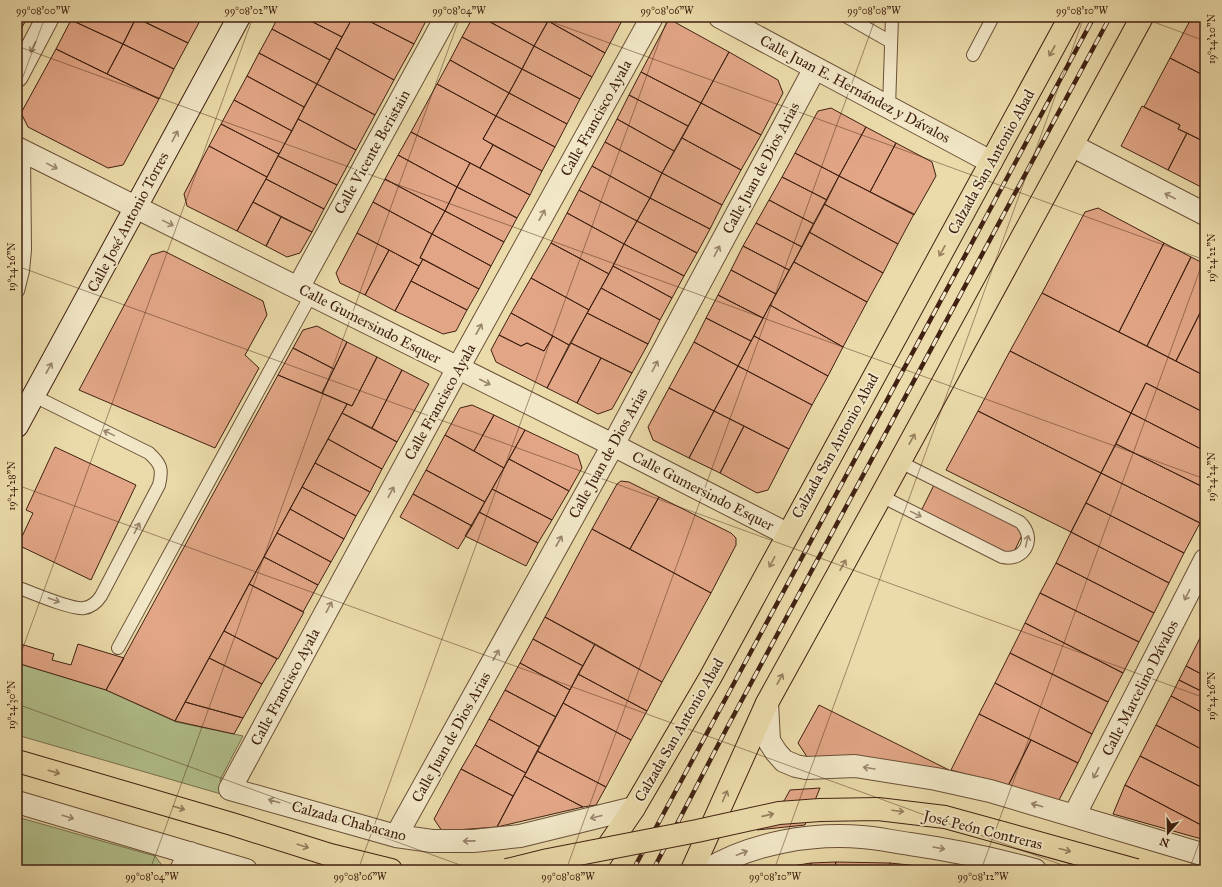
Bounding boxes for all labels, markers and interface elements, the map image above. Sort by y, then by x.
text: 99°08'00"W [16,5,70,17]
text: 99°08'02"W [225,5,278,17]
text: 99°08'04"W [432,5,486,17]
text: 99°08'06"W [640,5,694,17]
text: 99°08'08"W [847,5,901,17]
text: 99°08'10"W [1056,5,1108,17]
text: 19°24'20"N [1206,14,1218,64]
street label: Calle Juan E. Hernández y Dávalos [756,31,953,148]
one-way arrow [28,40,36,52]
one-way arrow [1047,45,1055,57]
street label: Calle Francisco Ayala [557,56,636,179]
street label: Calzada San Antonio Abad [944,86,1039,238]
street label: Calle Vicente Beristain [330,87,414,217]
street label: Calle Juan de Dios Arias [719,99,804,237]
one-way arrow [171,130,179,142]
street label: Calle José Antonio Torres [83,149,173,296]
one-way arrow [46,162,58,170]
one-way arrow [1165,192,1177,199]
one-way arrow [539,209,547,221]
one-way arrow [162,220,174,228]
text: 19°24'22"N [1206,233,1218,282]
text: 19°24'26"N [6,242,18,292]
one-way arrow [938,245,945,257]
one-way arrow [713,246,721,258]
street label: Calle Gumersindo Esquer [296,280,444,369]
one-way arrow [476,323,484,335]
street label: Calle Francisco Ayala [401,340,480,463]
one-way arrow [652,360,659,372]
one-way arrow [46,362,53,374]
street label: Calzada San Antonio Abad [788,370,883,522]
one-way arrow [479,378,491,386]
street label: Calle Juan de Dios Arias [565,385,652,522]
one-way arrow [103,429,115,437]
one-way arrow [909,433,917,445]
street label: Calle Gumersindo Esquer [629,447,777,536]
text: 19°24'24"N [1206,452,1218,502]
text: 19°24'28"N [6,461,18,511]
one-way arrow [387,486,395,498]
one-way arrow [910,511,922,518]
one-way arrow [133,522,141,534]
one-way arrow [1023,535,1031,548]
one-way arrow [556,536,564,548]
one-way arrow [768,556,776,568]
one-way arrow [840,559,848,571]
one-way arrow [1183,588,1190,600]
one-way arrow [47,597,59,605]
one-way arrow [325,601,333,613]
street label: Calle Marcelino Dávalos [1098,617,1182,759]
street label: Calle Francisco Ayala [247,625,324,749]
one-way arrow [492,649,500,661]
street label: Calzada San Antonio Abad [631,655,728,805]
street label: Calle Juan de Dios Arias [408,669,495,806]
text: 19°24'26"N [1206,671,1218,721]
one-way arrow [777,673,785,685]
text: 19°24'30"N [6,680,18,729]
one-way arrow [863,764,876,772]
one-way arrow [1092,766,1099,778]
one-way arrow [48,769,61,776]
one-way arrow [722,790,729,802]
one-way arrow [268,797,281,804]
street label: Calzada Chabacano [290,797,409,845]
one-way arrow [1031,801,1044,808]
one-way arrow [173,805,186,812]
street label: José Peón Contreras [919,806,1045,854]
one-way arrow [891,807,904,815]
one-way arrow [761,811,774,818]
north arrow [1148,813,1188,853]
one-way arrow [61,814,74,821]
one-way arrow [590,814,603,822]
text: N [1158,834,1171,850]
one-way arrow [463,837,476,845]
one-way arrow [297,843,309,851]
one-way arrow [932,845,945,853]
one-way arrow [1058,847,1071,854]
one-way arrow [735,848,747,856]
text: 99°08'04"W [125,871,179,883]
text: 99°08'06"W [333,871,387,883]
text: 99°08'08"W [541,871,595,883]
text: 99°08'10"W [749,871,801,883]
text: 99°08'12"W [957,871,1009,883]

